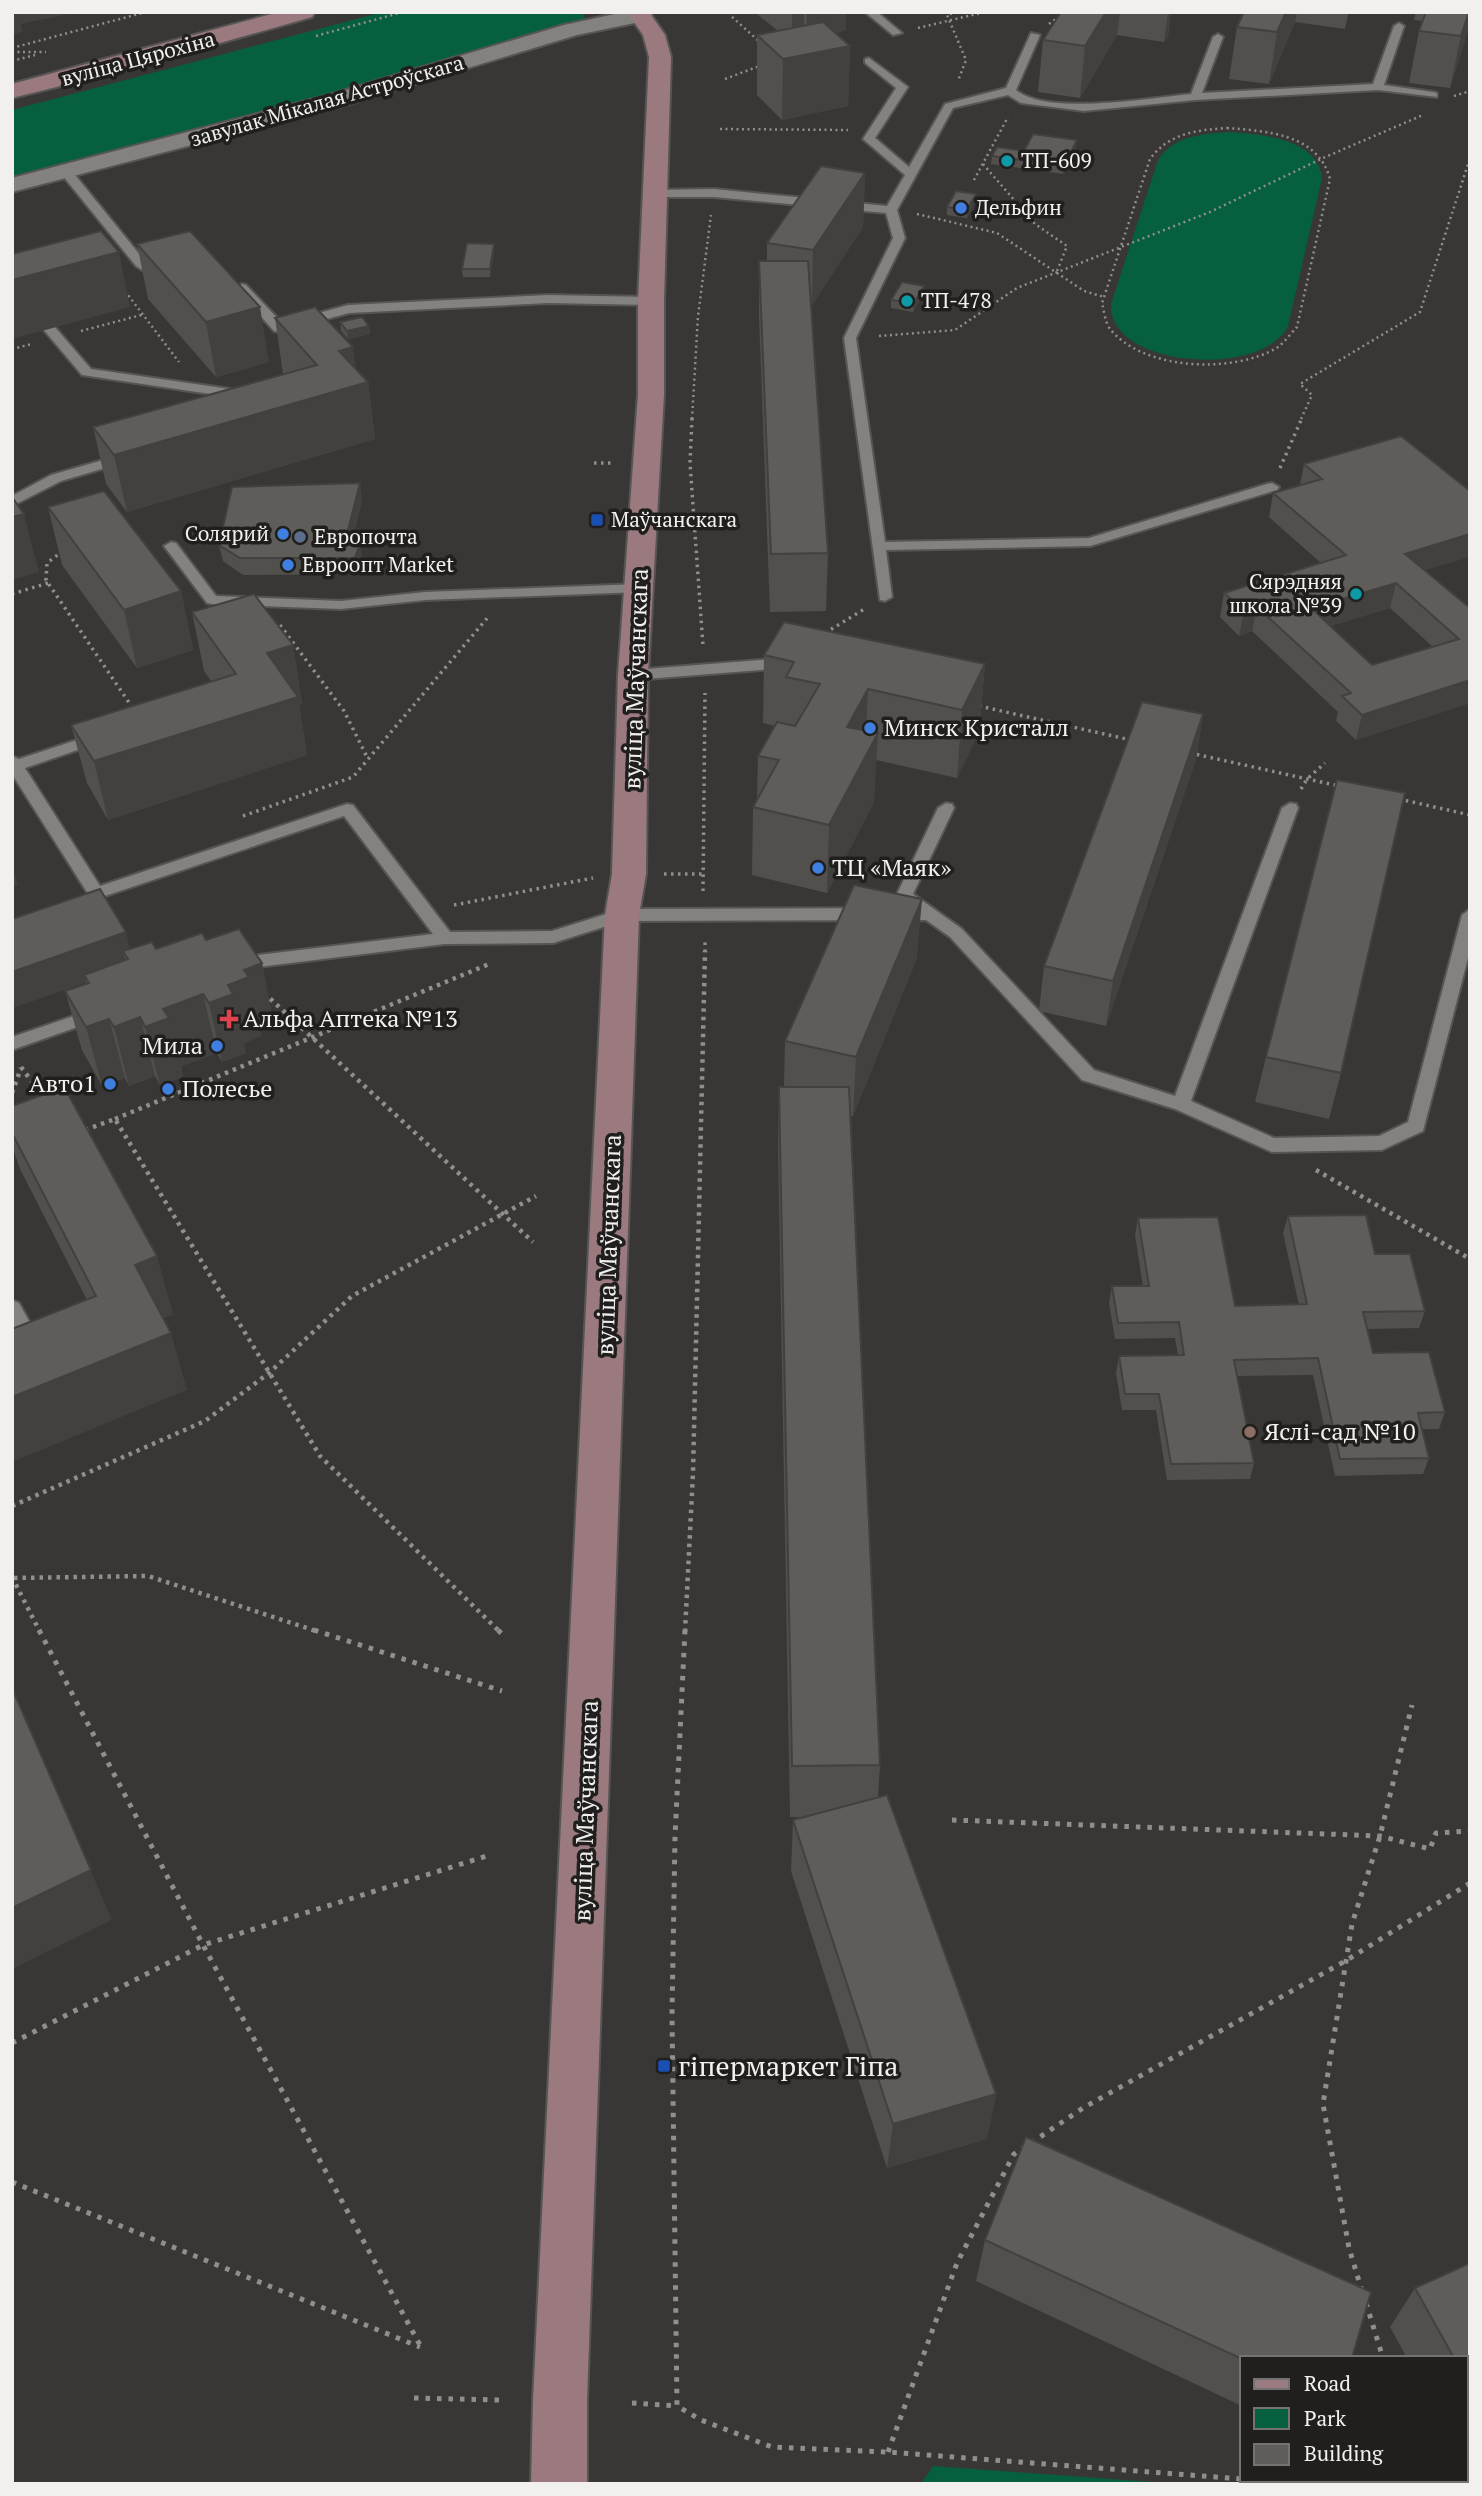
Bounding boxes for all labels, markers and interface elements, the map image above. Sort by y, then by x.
street label: вуліца Цярохіна [58,24,218,92]
street label: завулак Мікалая Астроўскага [187,47,467,153]
place label: ТП-609 [1021,146,1092,174]
marker: ТП-609 [999,153,1015,169]
place label: Дельфин [975,193,1062,221]
marker: Дельфин [953,200,969,216]
place label: ТП-478 [921,286,992,314]
marker: ТП-478 [899,293,915,309]
place label: Маўчанскага [611,505,737,533]
marker: Маўчанскага [589,512,605,528]
place label: Солярий [185,519,269,547]
place label: Европочта [314,522,418,550]
marker: Солярий [275,526,291,542]
marker: Европочта [292,529,308,545]
place label: Евроопт Market [302,550,454,578]
marker: Евроопт Market [280,557,296,573]
place label: Сярэдняя школа №39 [1229,567,1342,619]
street label: вуліца Маўчанскага [615,568,655,790]
marker: Сярэдняя школа №39 [1348,586,1364,602]
place label: Минск Кристалл [884,711,1069,743]
marker: Минск Кристалл [862,720,878,736]
place label: ТЦ «Маяк» [832,851,952,883]
marker: ТЦ «Маяк» [810,860,826,876]
place label: Альфа Аптека №13 [243,1002,458,1034]
marker: Альфа Аптека №13 [221,1011,237,1027]
place label: Мила [142,1029,203,1061]
marker: Мила [209,1038,225,1054]
place label: Авто1 [29,1067,96,1099]
place label: Полесье [182,1072,272,1104]
marker: Авто1 [102,1076,118,1092]
marker: Полесье [160,1081,176,1097]
street label: вуліца Маўчанскага [588,1134,628,1356]
place label: Яслі-сад №10 [1264,1415,1416,1447]
marker: Яслі-сад №10 [1242,1424,1258,1440]
street label: вуліца Маўчанскага [565,1700,605,1922]
place label: гіпермаркет Гіпа [678,2047,898,2084]
marker: гіпермаркет Гіпа [656,2058,672,2074]
legend [1240,2356,1468,2482]
text: Road [1304,2369,1351,2397]
text: Park [1304,2404,1346,2432]
text: Building [1304,2439,1384,2467]

